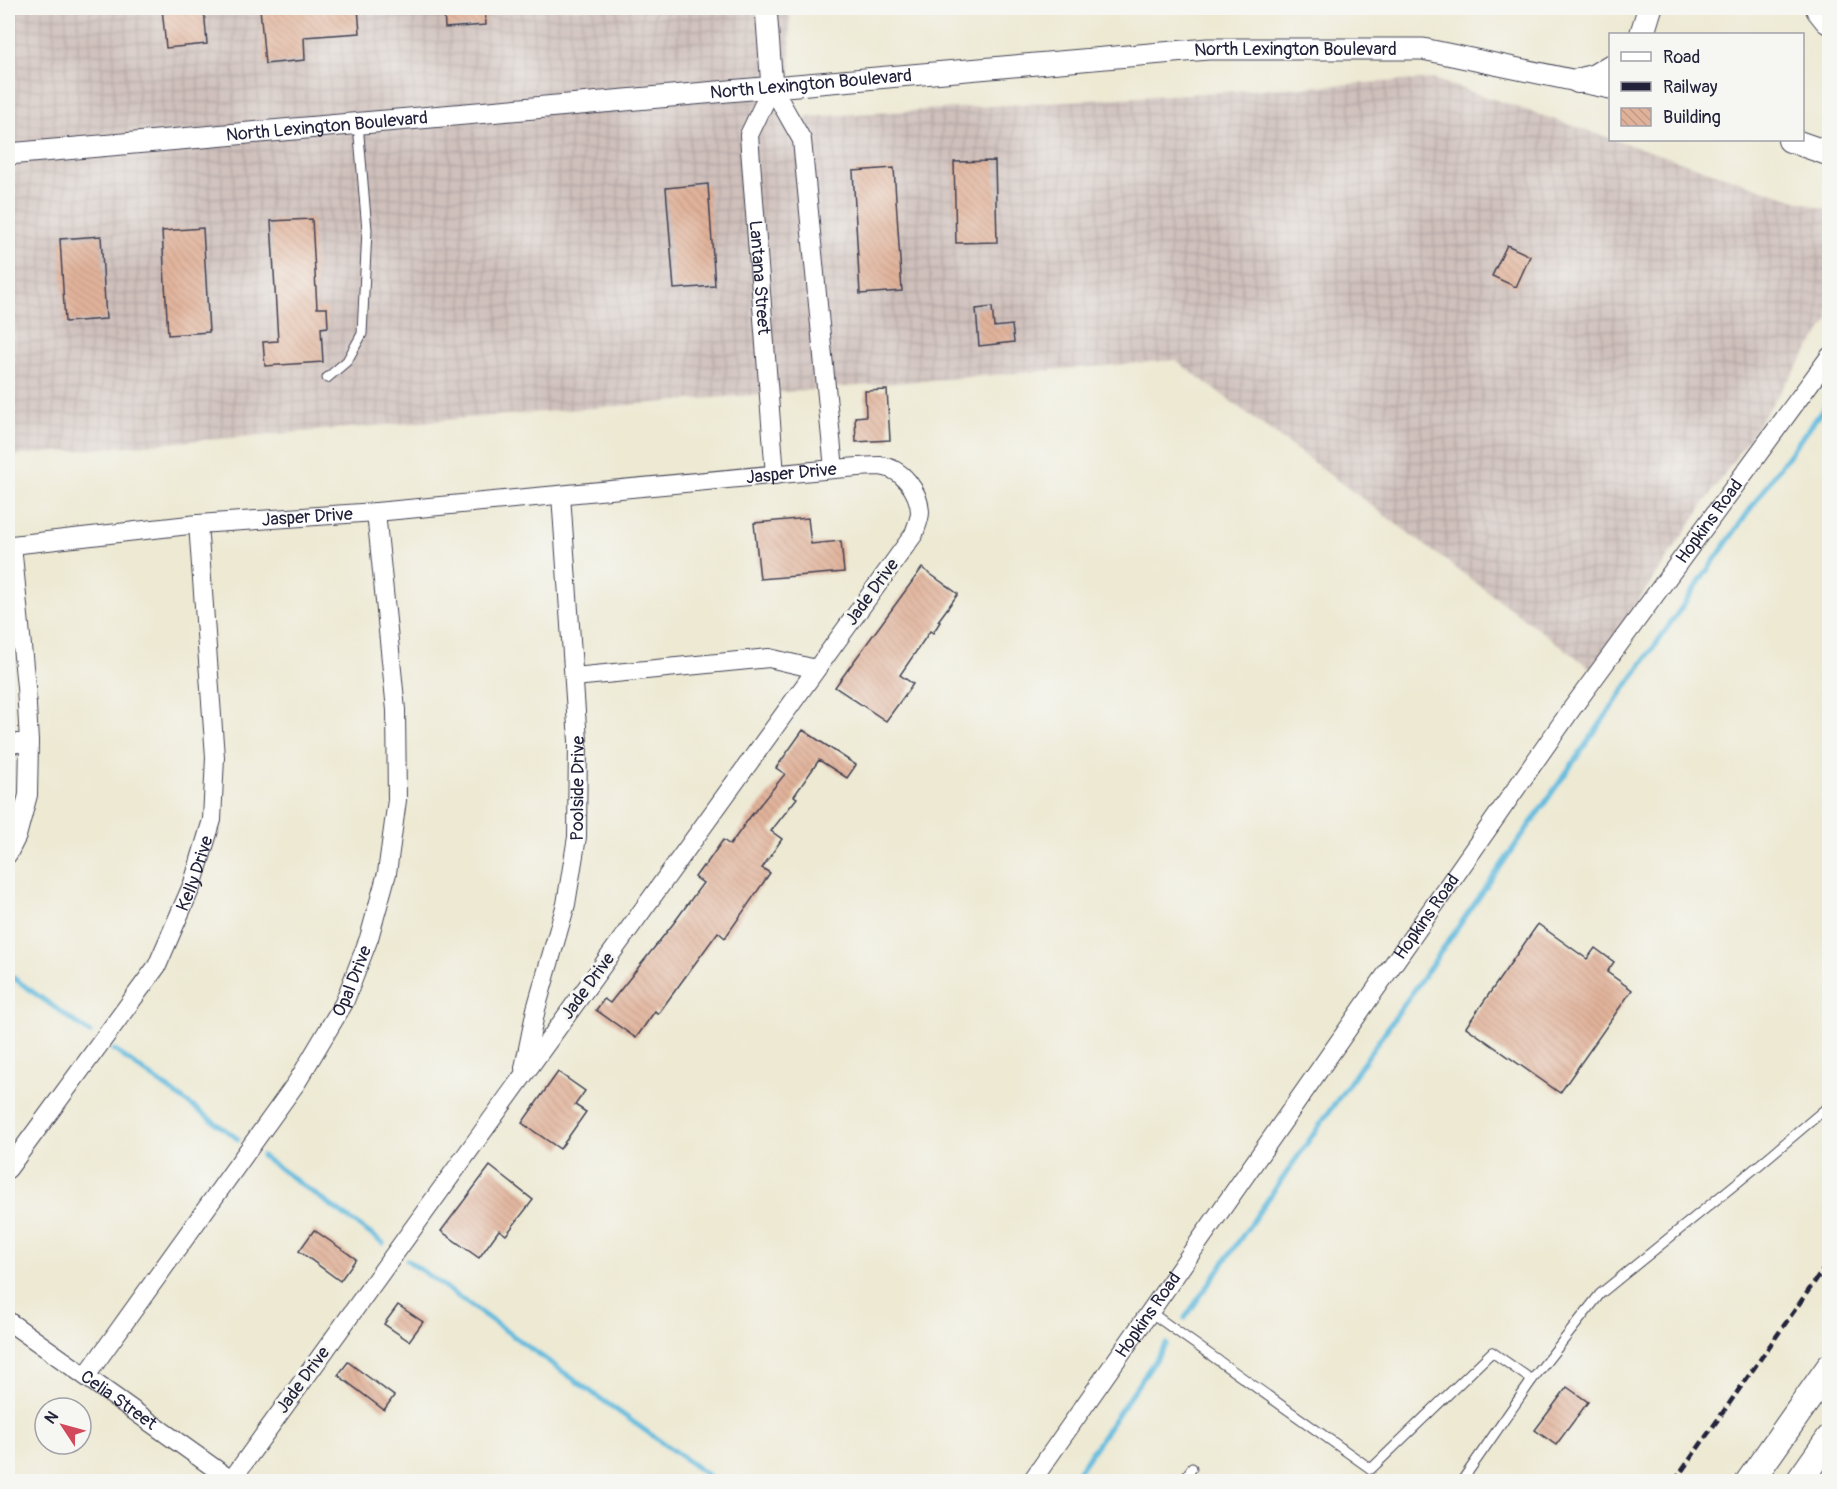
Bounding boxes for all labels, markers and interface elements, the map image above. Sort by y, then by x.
legend [1609,33,1804,141]
street label: North Lexington Boulevard [1193,38,1397,62]
text: Road [1663,46,1700,69]
street label: North Lexington Boulevard [709,63,913,104]
text: Railway [1663,76,1718,99]
street label: North Lexington Boulevard [225,106,429,146]
text: Building [1663,106,1721,129]
street label: Lantana Street [744,219,776,336]
street label: Jasper Drive [745,457,838,489]
street label: Hopkins Road [1670,474,1748,568]
street label: Jasper Drive [261,502,354,531]
street label: Jade Drive [840,554,904,630]
street label: Poolside Drive [565,735,590,841]
street label: Kelly Drive [171,833,218,915]
street label: Hopkins Road [1389,869,1464,964]
street label: Opal Drive [327,942,377,1021]
street label: Jade Drive [556,948,620,1024]
street label: Hopkins Road [1110,1268,1186,1362]
street label: Jade Drive [271,1342,335,1418]
street label: Celia Street [76,1365,162,1435]
north arrow [33,1396,93,1456]
text: N [40,1407,63,1428]

